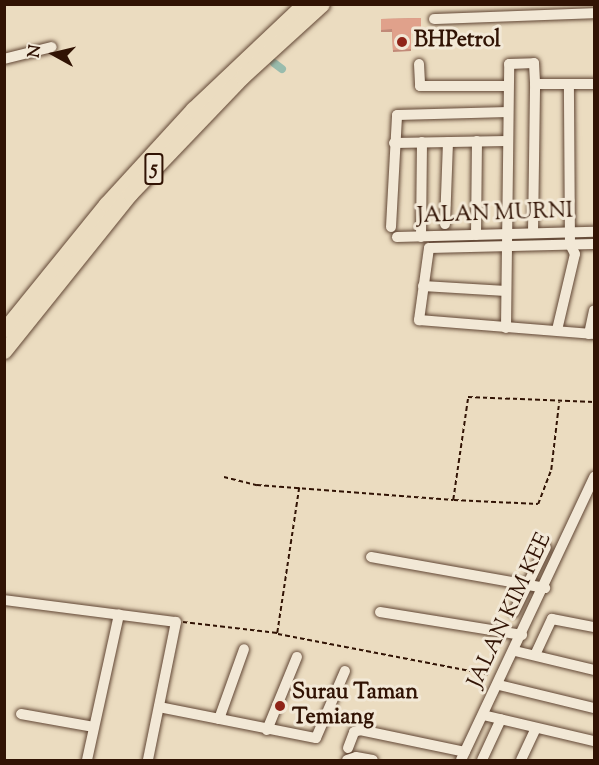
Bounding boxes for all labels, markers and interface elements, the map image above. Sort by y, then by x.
north arrow [24,24,84,84]
place label: BHPetrol [414,29,501,55]
marker: BHPetrol [395,35,409,49]
text: N [23,43,48,59]
road number: 5 [144,151,164,187]
street label: JALAN MURNI [416,199,574,231]
street label: JALAN KIM KEE [464,529,558,693]
place label: Surau Taman Temiang [292,680,418,732]
marker: Surau Taman Temiang [273,699,287,713]

